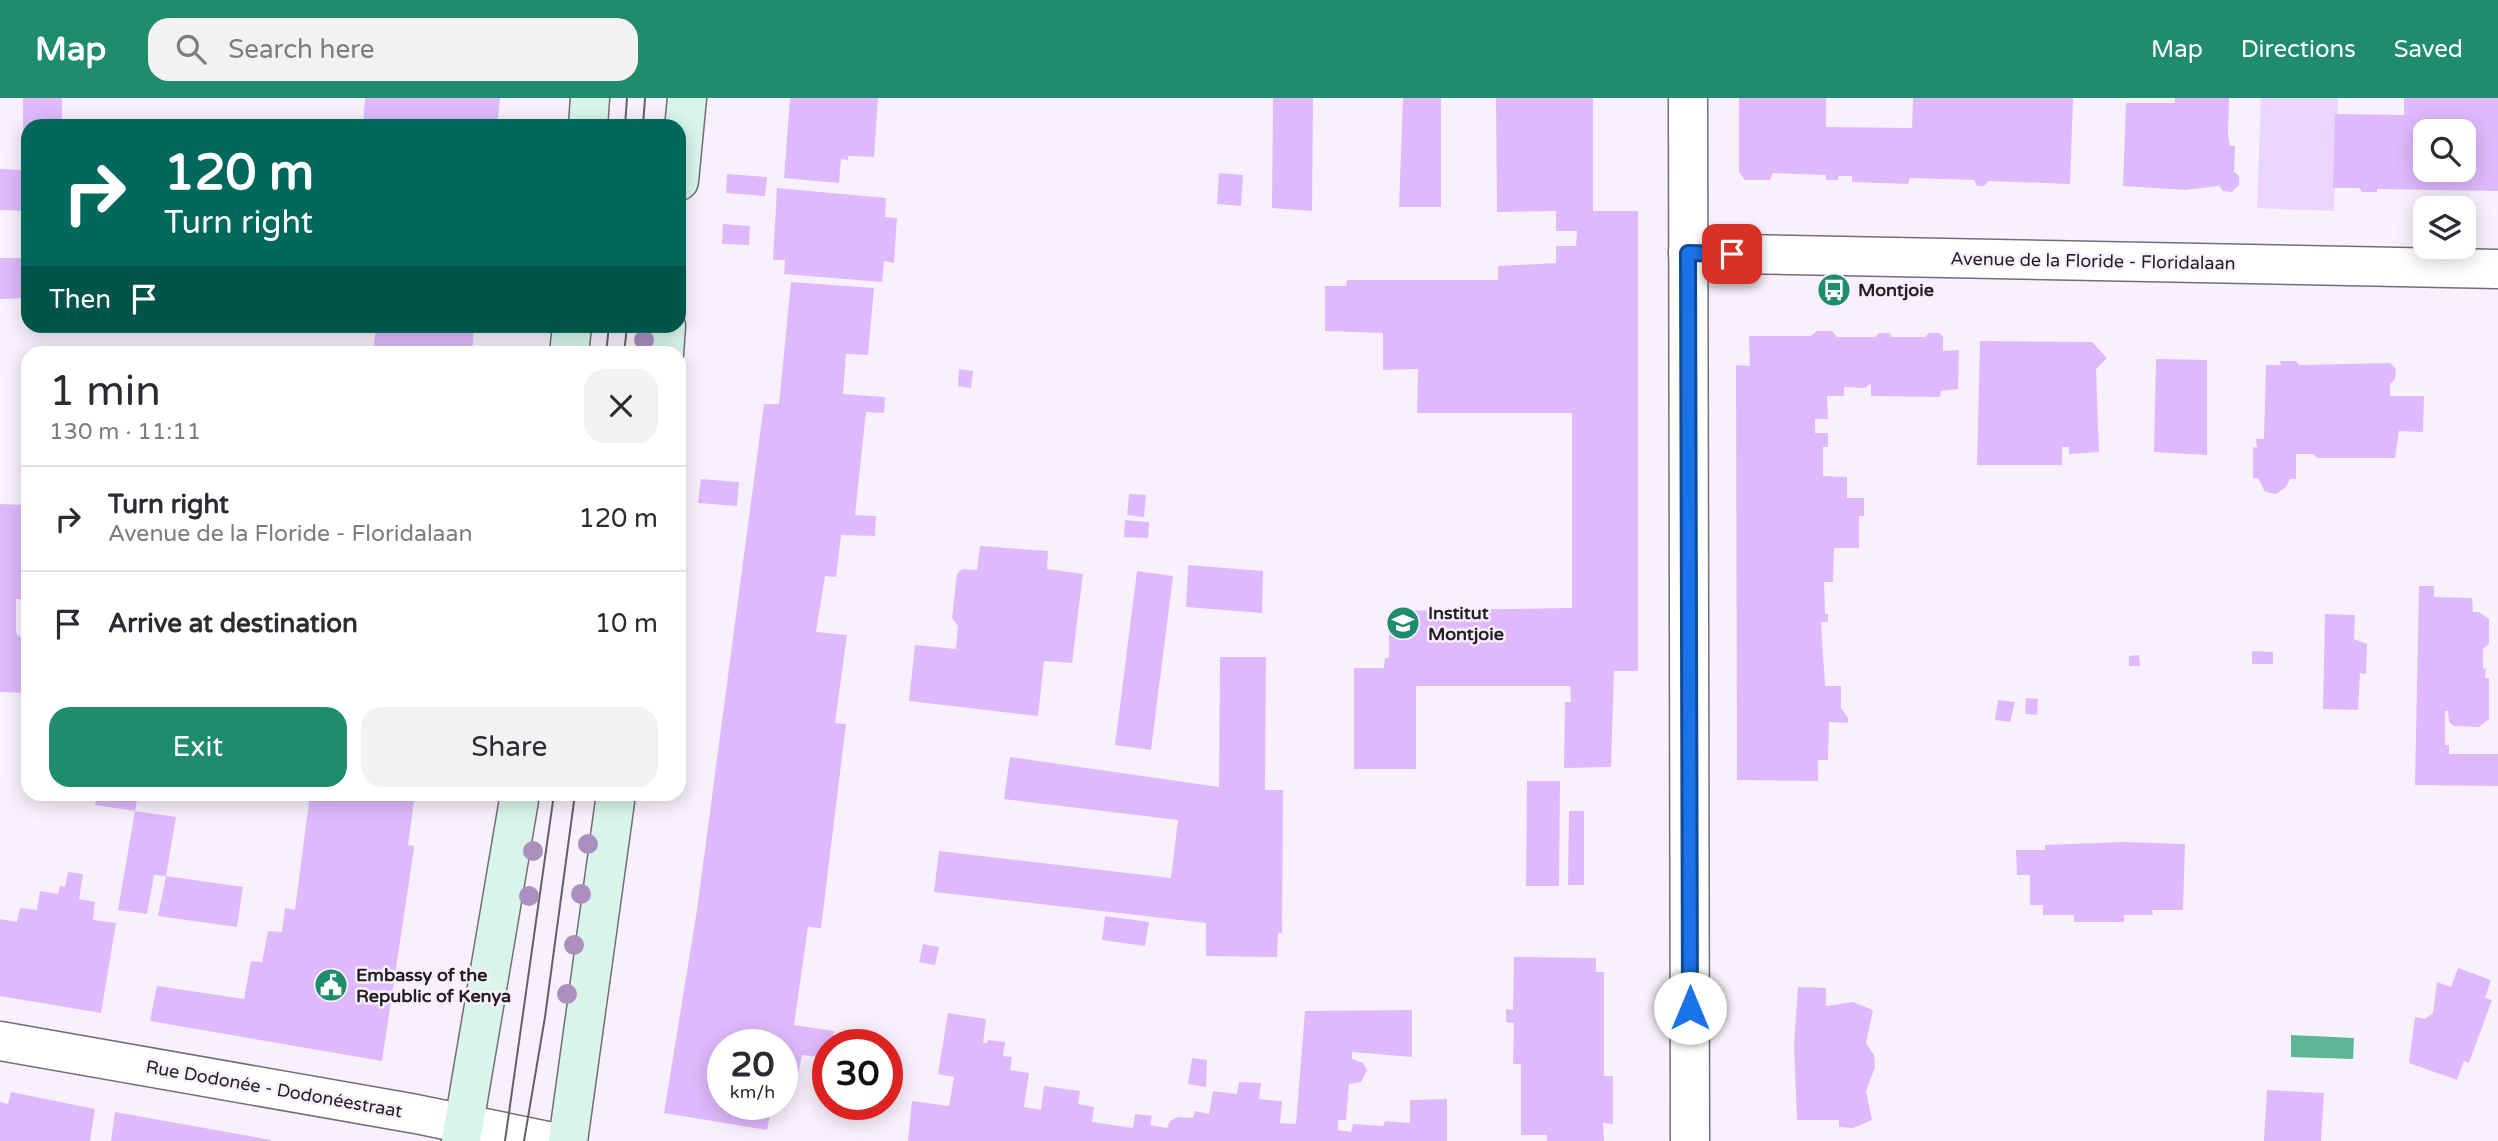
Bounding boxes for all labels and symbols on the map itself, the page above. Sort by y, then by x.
pin [1702,224,1762,284]
street label: Avenue de la Floride - Floridalaan [1950,248,2236,274]
bus stop icon: Montjoie [1815,271,1853,309]
place label: Montjoie [1858,279,1934,301]
place label: Institut Montjoie [1428,602,1504,645]
school or university icon: Institut Montjoie [1384,604,1422,642]
place label: Embassy of the Republic of Kenya [356,964,511,1007]
public building icon: Embassy of the Republic of Kenya [312,966,350,1004]
position arrow [1653,971,1727,1045]
speed limit sign: 30 [812,1029,903,1120]
street label: Rue Dodonée - Dodonéestraat [144,1056,404,1122]

